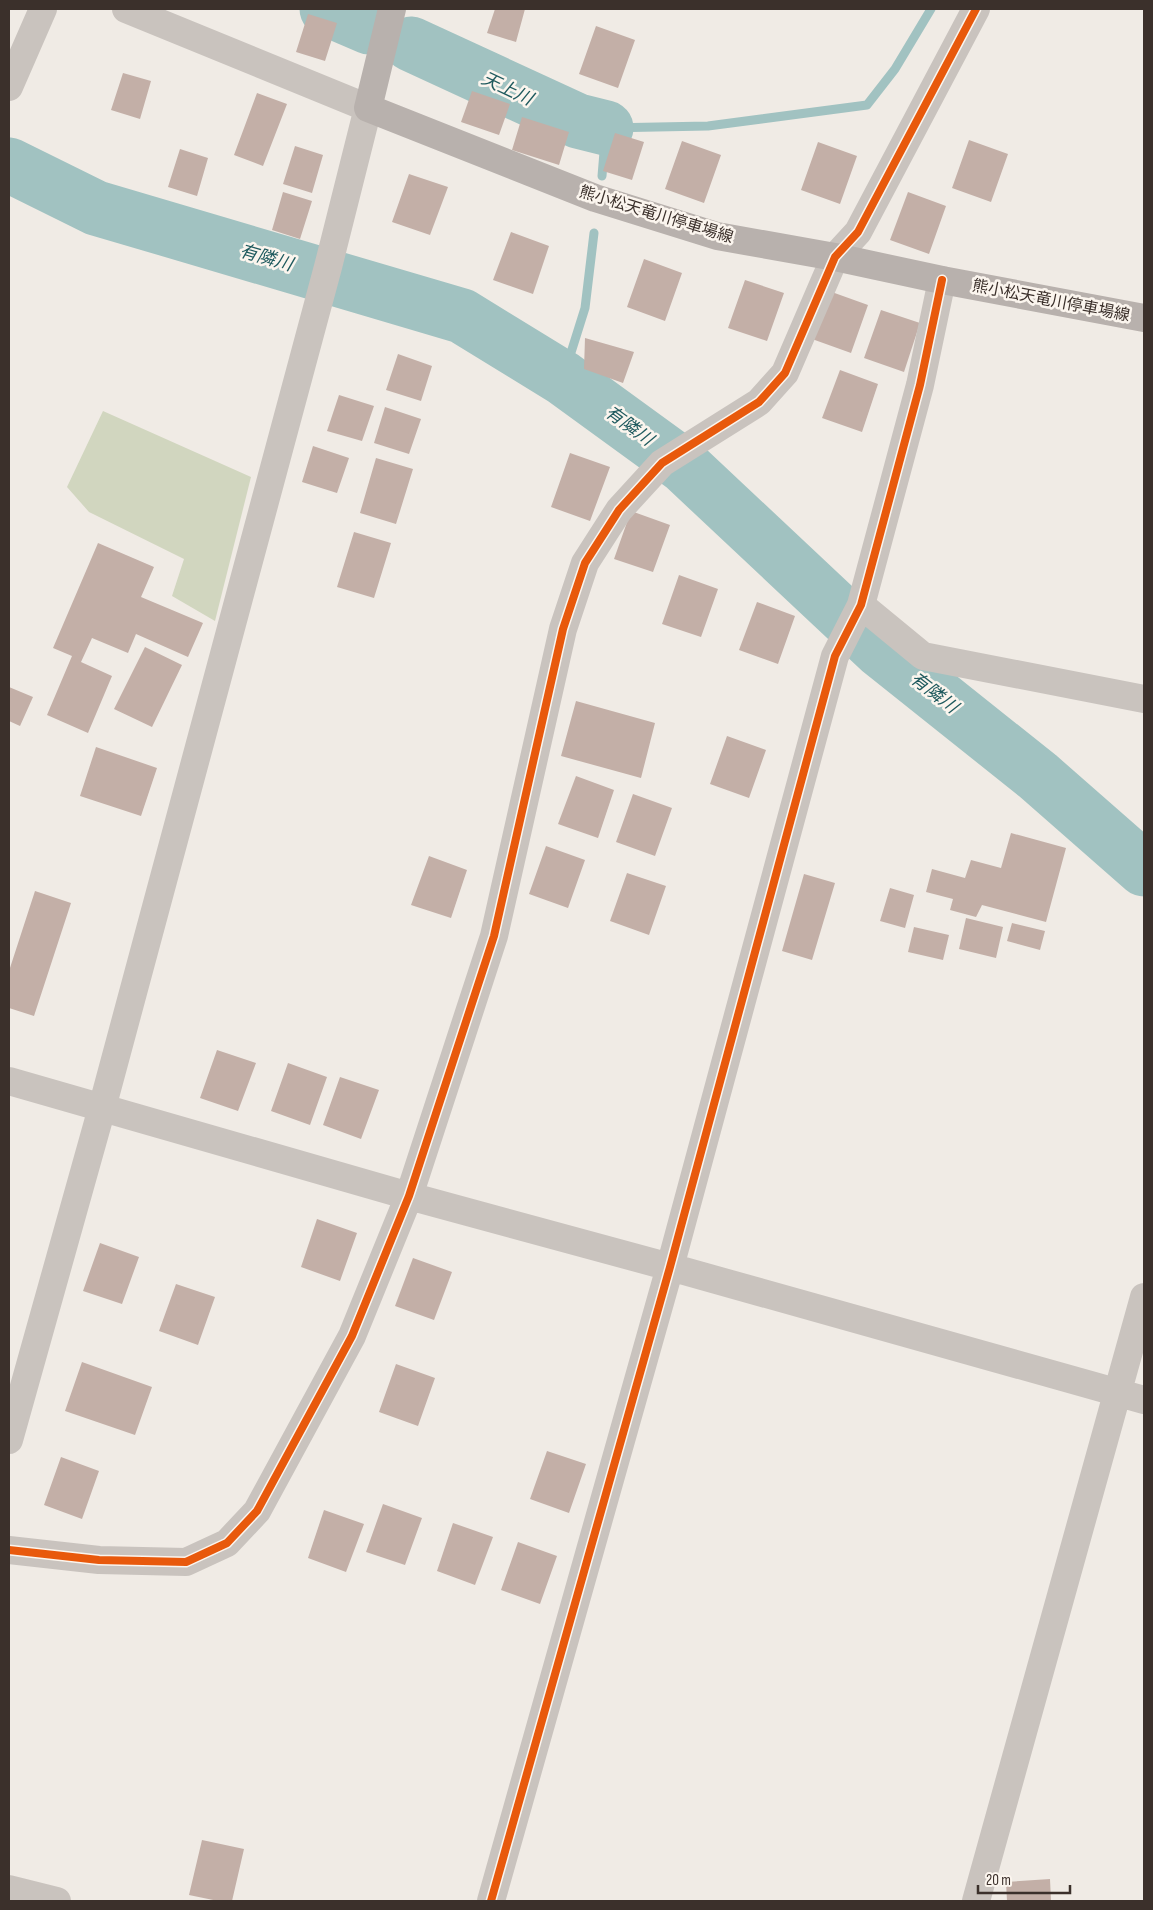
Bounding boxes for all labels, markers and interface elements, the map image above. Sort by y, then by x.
water label: 天上川 [478,68,538,111]
street label: 熊小松天竜川停車場線 [577,183,735,247]
water label: 有隣川 [237,240,297,276]
street label: 熊小松天竜川停車場線 [971,276,1131,326]
water label: 有隣川 [601,402,659,452]
water label: 有隣川 [906,668,963,719]
scale bar [978,1862,1070,1894]
text: 20 m [986,1871,1011,1890]

